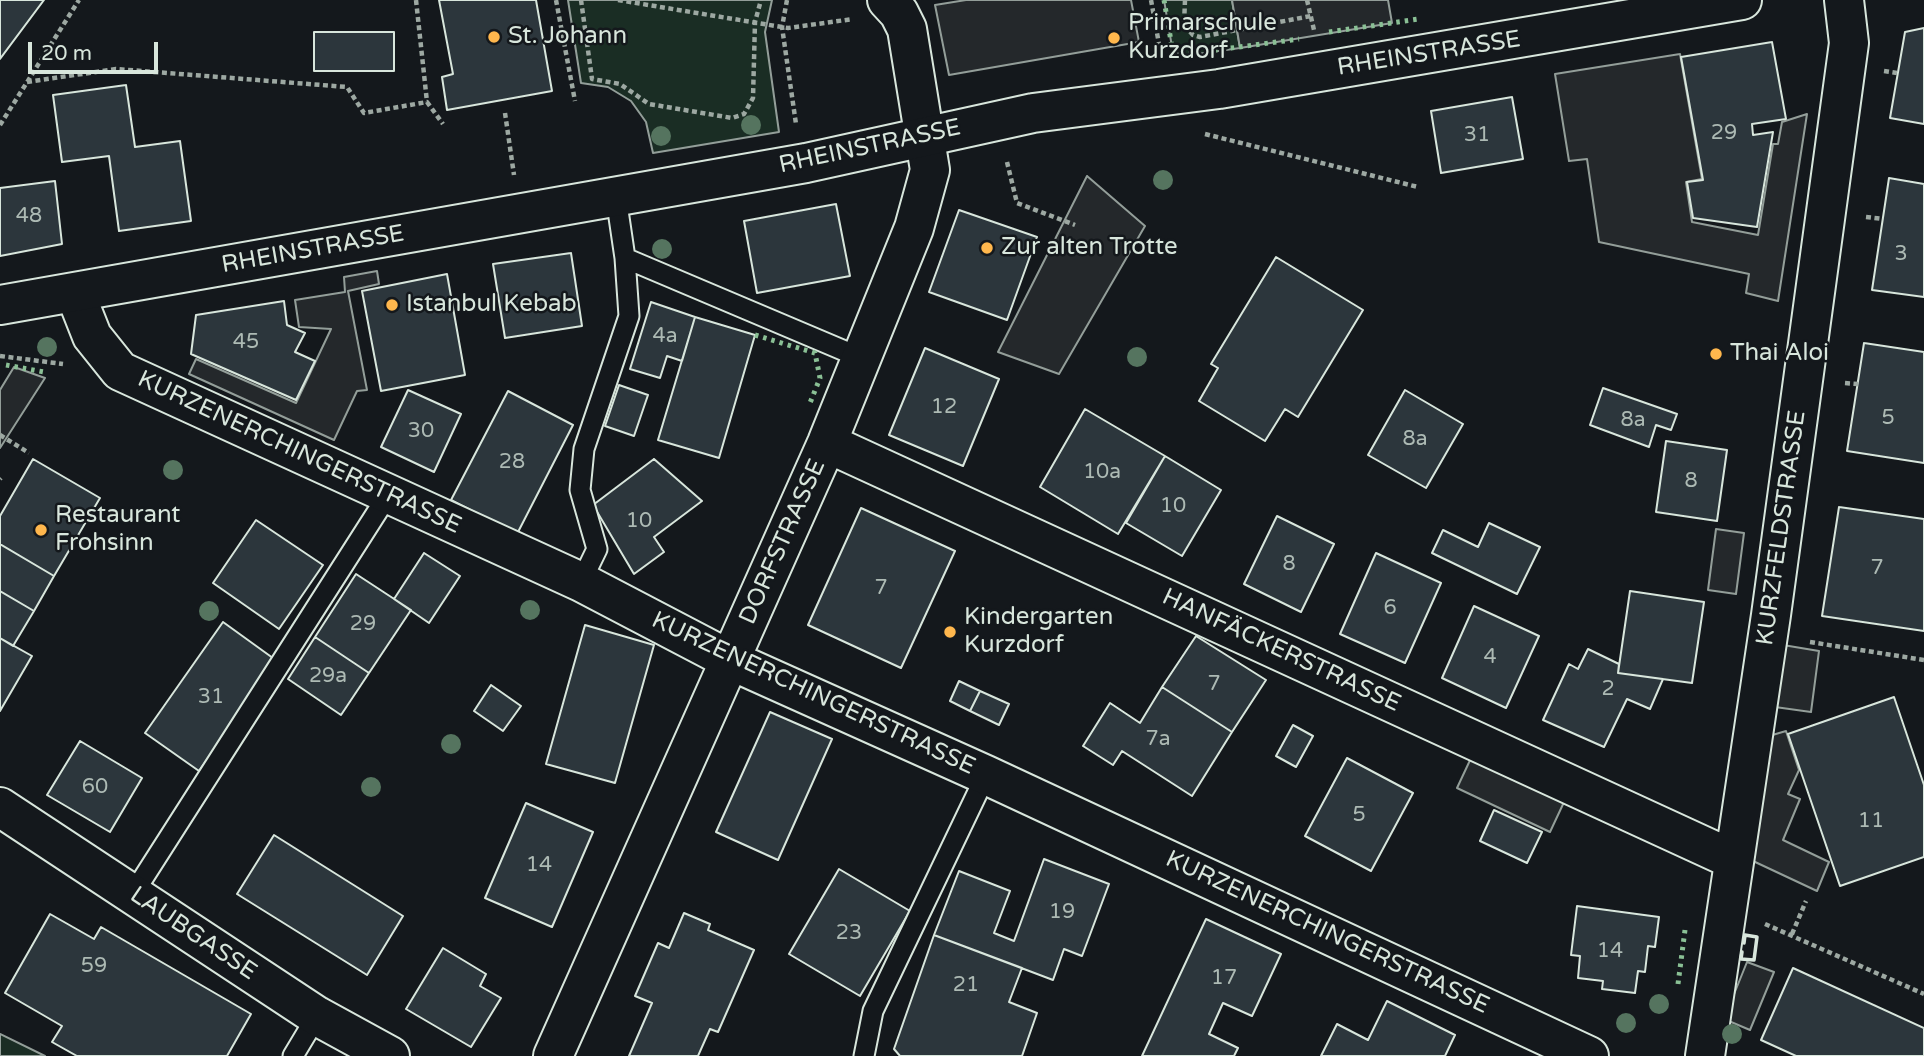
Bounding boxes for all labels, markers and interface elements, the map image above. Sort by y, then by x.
place label: Primarschule Kurzdorf [1128,10,1277,66]
place label: St. Johann [508,23,627,51]
street label: RHEINSTRASSE [1335,25,1523,83]
scale bar [32,28,161,72]
marker: St. Johann [486,29,502,45]
marker: Primarschule Kurzdorf [1106,30,1122,46]
text: 20 m [41,41,92,66]
street label: RHEINSTRASSE [777,114,963,180]
house number: 29 [1711,120,1737,146]
house number: 31 [1464,122,1490,148]
house number: 48 [16,203,42,229]
street label: RHEINSTRASSE [219,220,407,280]
place label: Zur alten Trotte [1001,234,1178,262]
marker: Zur alten Trotte [979,240,995,256]
house number: 3 [1894,241,1908,267]
place label: Istanbul Kebab [406,291,577,319]
marker: Istanbul Kebab [384,297,400,313]
house number: 4a [653,323,677,349]
house number: 45 [233,329,259,355]
place label: Thai Aloi [1730,340,1829,368]
marker: Thai Aloi [1708,346,1724,362]
street label: KURZENERCHINGERSTRASSE [133,365,465,541]
house number: 12 [931,394,957,420]
house number: 5 [1881,405,1895,431]
house number: 8a [1621,407,1645,433]
street label: KURZFELDSTRASSE [1751,409,1813,647]
house number: 30 [408,418,434,444]
house number: 8a [1403,426,1427,452]
house number: 28 [499,449,525,475]
street label: DORFSTRASSE [734,455,832,629]
house number: 10a [1083,459,1121,485]
house number: 8 [1684,468,1698,494]
house number: 10 [1160,493,1186,519]
place label: Restaurant Frohsinn [55,502,180,558]
house number: 10 [626,508,652,534]
marker: Restaurant Frohsinn [33,522,49,538]
house number: 8 [1282,551,1296,577]
house number: 7 [1870,555,1884,581]
house number: 7 [874,575,888,601]
street label: HANFÄCKERSTRASSE [1157,583,1405,719]
house number: 6 [1383,595,1397,621]
place label: Kindergarten Kurzdorf [964,604,1113,660]
street label: KURZENERCHINGERSTRASSE [647,606,979,782]
house number: 29 [350,611,376,637]
marker: Kindergarten Kurzdorf [942,624,958,640]
house number: 4 [1483,644,1497,670]
house number: 29a [309,663,347,689]
house number: 7 [1207,671,1221,697]
house number: 2 [1601,676,1615,702]
house number: 31 [198,684,224,710]
house number: 7a [1146,726,1170,752]
house number: 60 [82,774,108,800]
house number: 5 [1352,802,1366,828]
house number: 11 [1858,808,1884,834]
street label: KURZENERCHINGERSTRASSE [1161,845,1493,1021]
house number: 14 [526,852,552,878]
street label: LAUBGASSE [124,881,262,987]
house number: 19 [1049,899,1075,925]
house number: 23 [836,920,862,946]
house number: 14 [1597,938,1623,964]
house number: 59 [81,953,107,979]
house number: 17 [1211,965,1237,991]
house number: 21 [953,972,979,998]

